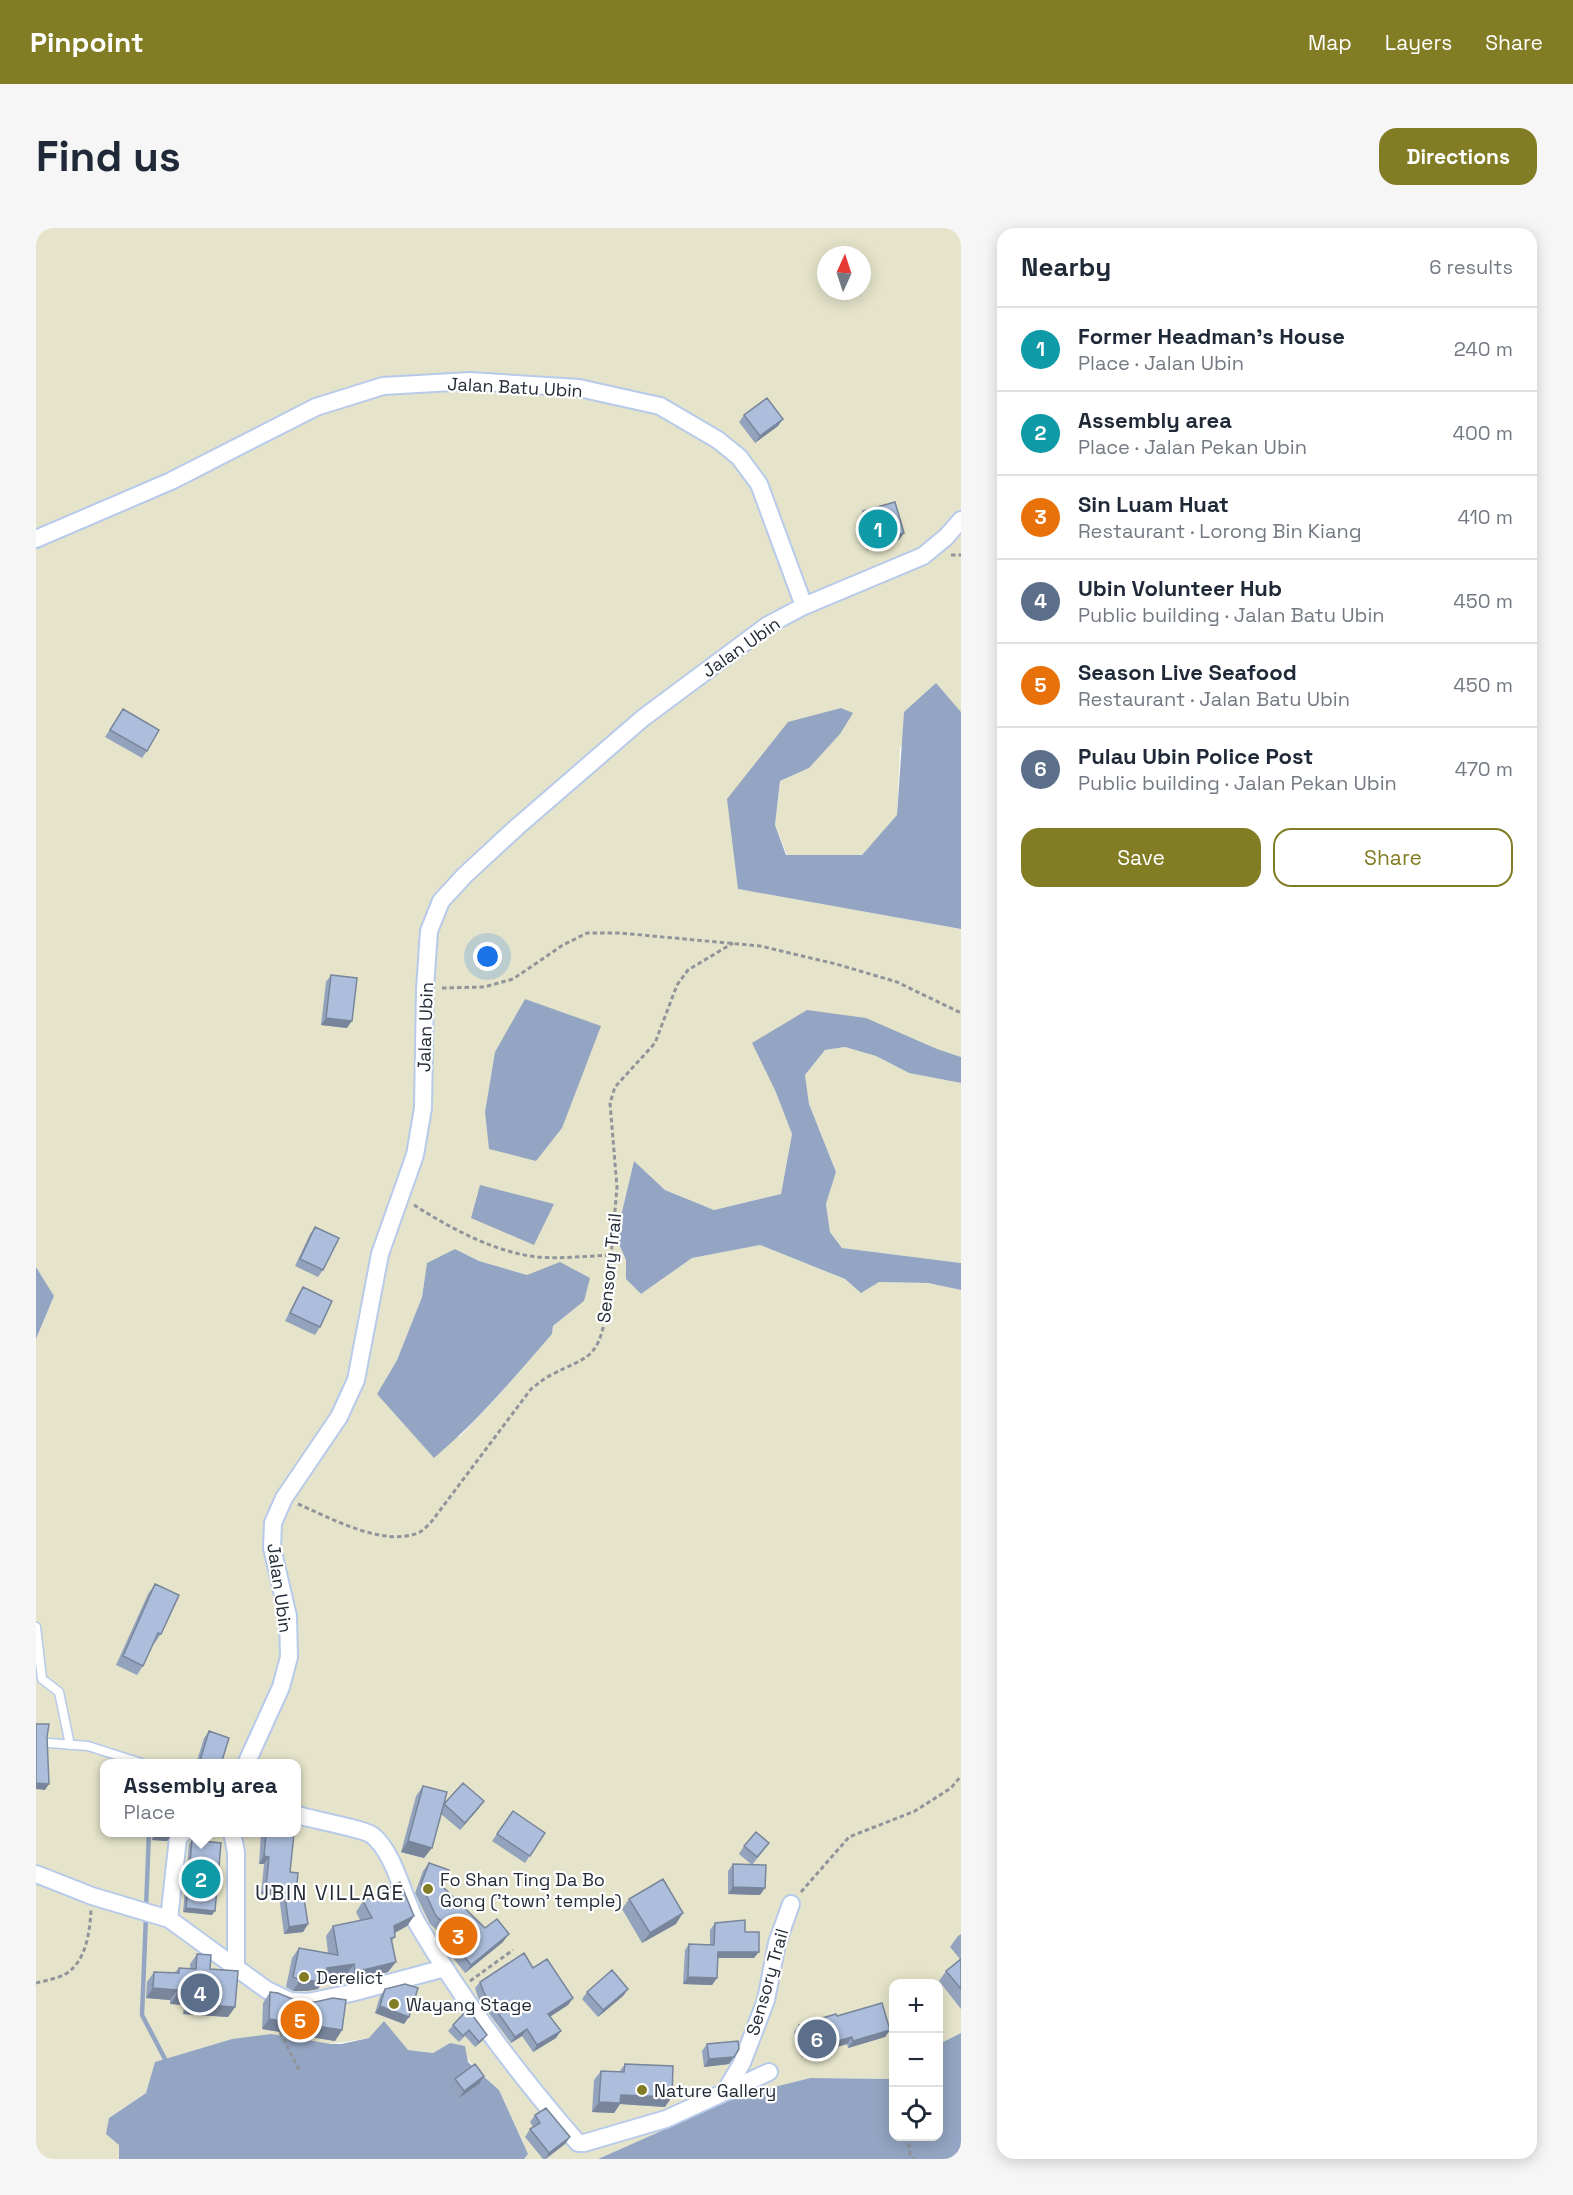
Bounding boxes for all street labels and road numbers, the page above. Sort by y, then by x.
street label: Jalan Batu Ubin [447,372,583,402]
street label: Jalan Ubin [698,612,784,682]
street label: Jalan Ubin [412,982,438,1072]
street label: Sensory Trail [592,1212,626,1324]
street label: Jalan Ubin [262,1542,298,1634]
street label: Sensory Trail [741,1926,793,2038]

